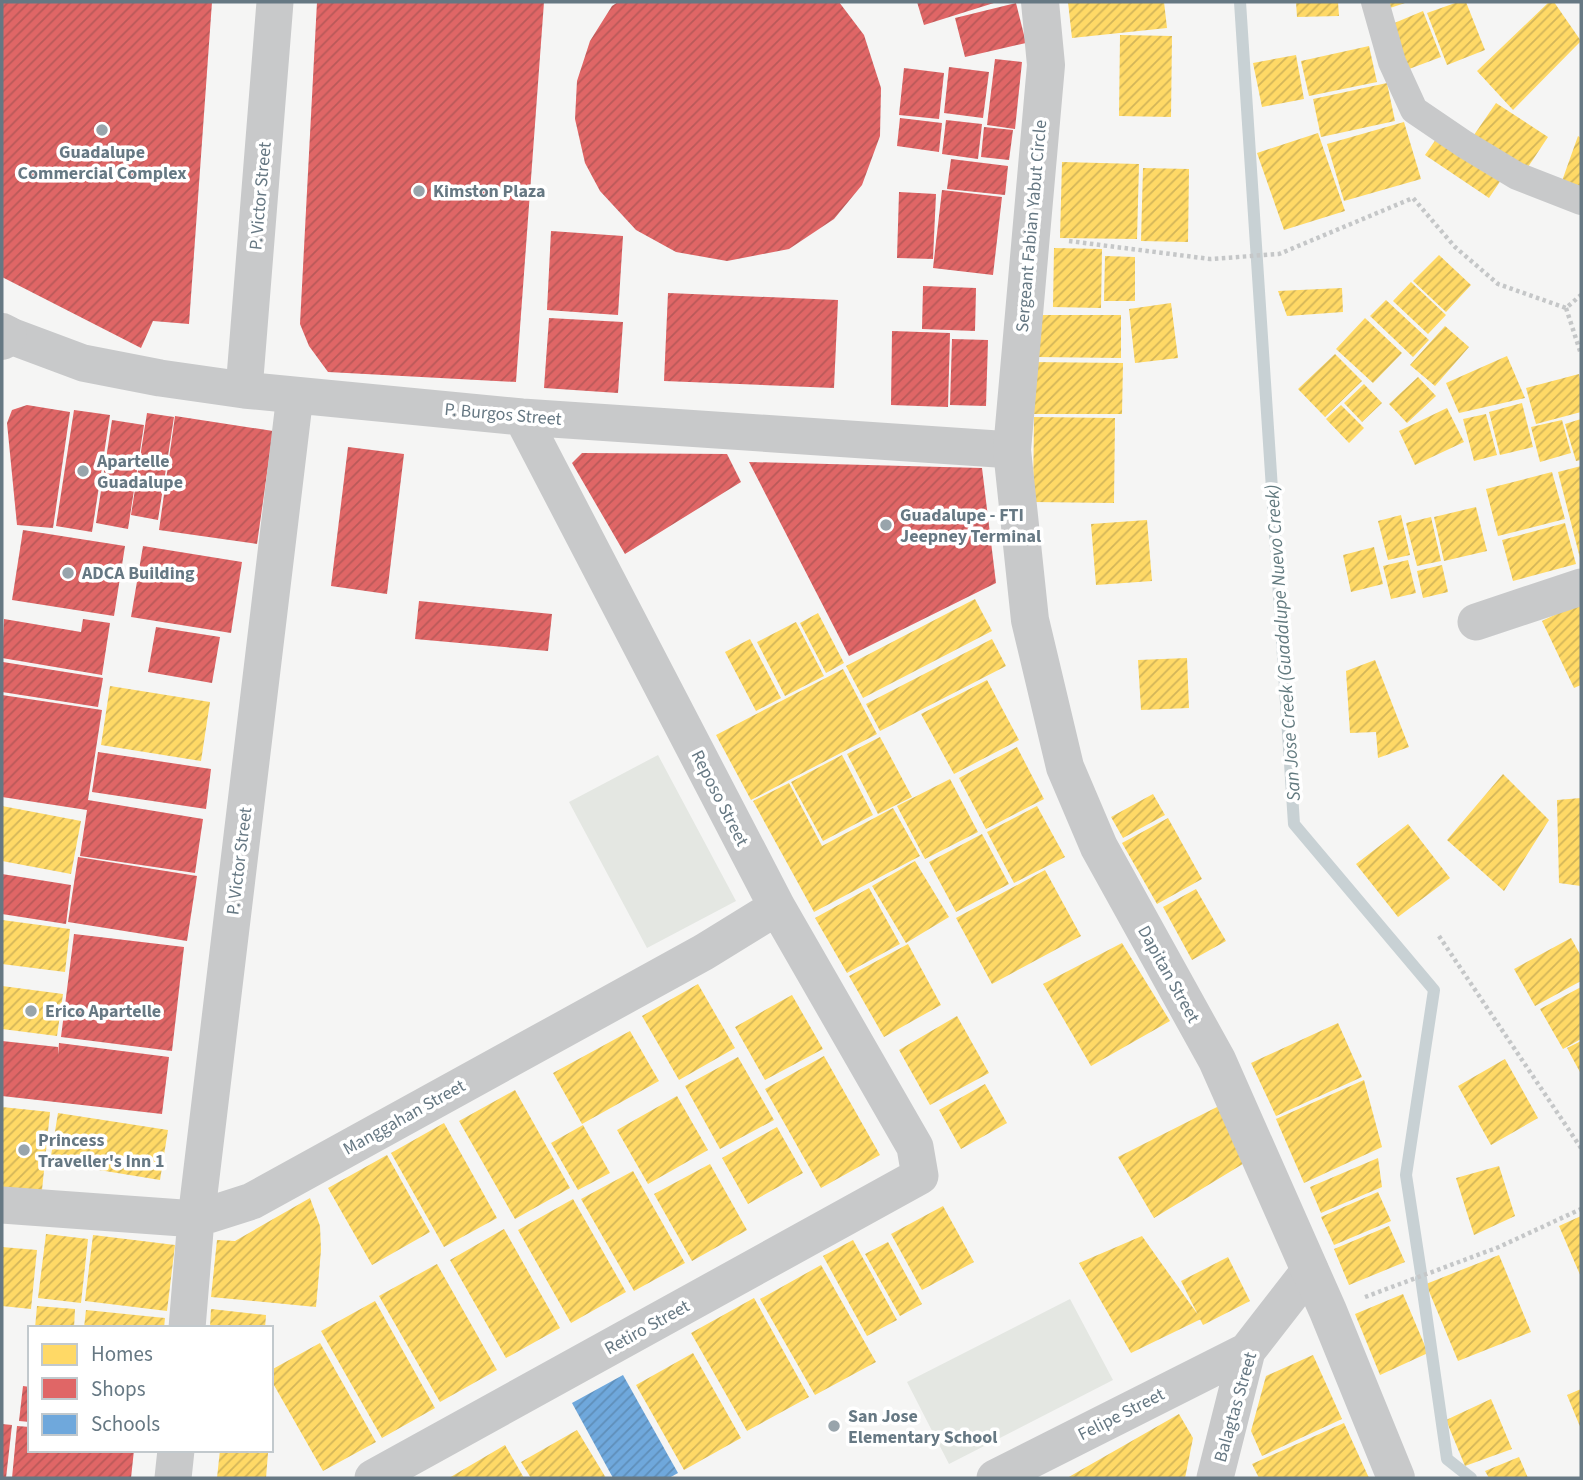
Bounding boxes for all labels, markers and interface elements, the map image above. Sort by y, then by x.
street label: Sergeant Fabian Yabut Circle [1010,119,1053,333]
marker: Guadalupe Commercial Complex [94,122,110,138]
place label: Guadalupe Commercial Complex [18,140,186,186]
street label: P. Victor Street [243,141,278,251]
place label: Kimston Plaza [433,179,545,204]
marker: Kimston Plaza [411,183,427,199]
street label: P. Burgos Street [443,397,563,432]
place label: Apartelle Guadalupe [96,449,183,495]
marker: Apartelle Guadalupe [75,463,91,479]
water label: San Jose Creek (Guadalupe Nuevo Creek) [1259,484,1308,802]
place label: Guadalupe - FTI Jeepney Terminal [900,503,1041,549]
marker: Guadalupe - FTI Jeepney Terminal [878,517,894,533]
place label: ADCA Building [81,561,195,586]
marker: ADCA Building [60,565,76,581]
street label: Reposo Street [685,746,754,851]
street label: P. Victor Street [220,806,259,916]
street label: Dapitan Street [1131,921,1206,1027]
place label: Erico Apartelle [45,999,161,1024]
marker: Erico Apartelle [23,1003,39,1019]
street label: Manggahan Street [339,1073,470,1161]
place label: Princess Traveller's Inn 1 [38,1128,165,1174]
marker: Princess Traveller's Inn 1 [16,1142,32,1158]
street label: Retiro Street [600,1294,694,1361]
legend [28,1326,273,1452]
text: Homes [91,1339,153,1369]
street label: Balagtas Street [1208,1349,1263,1465]
text: Shops [91,1374,146,1404]
street label: Felipe Street [1074,1382,1169,1447]
place label: San Jose Elementary School [848,1404,998,1450]
text: Schools [91,1409,160,1439]
marker: San Jose Elementary School [826,1418,842,1434]

